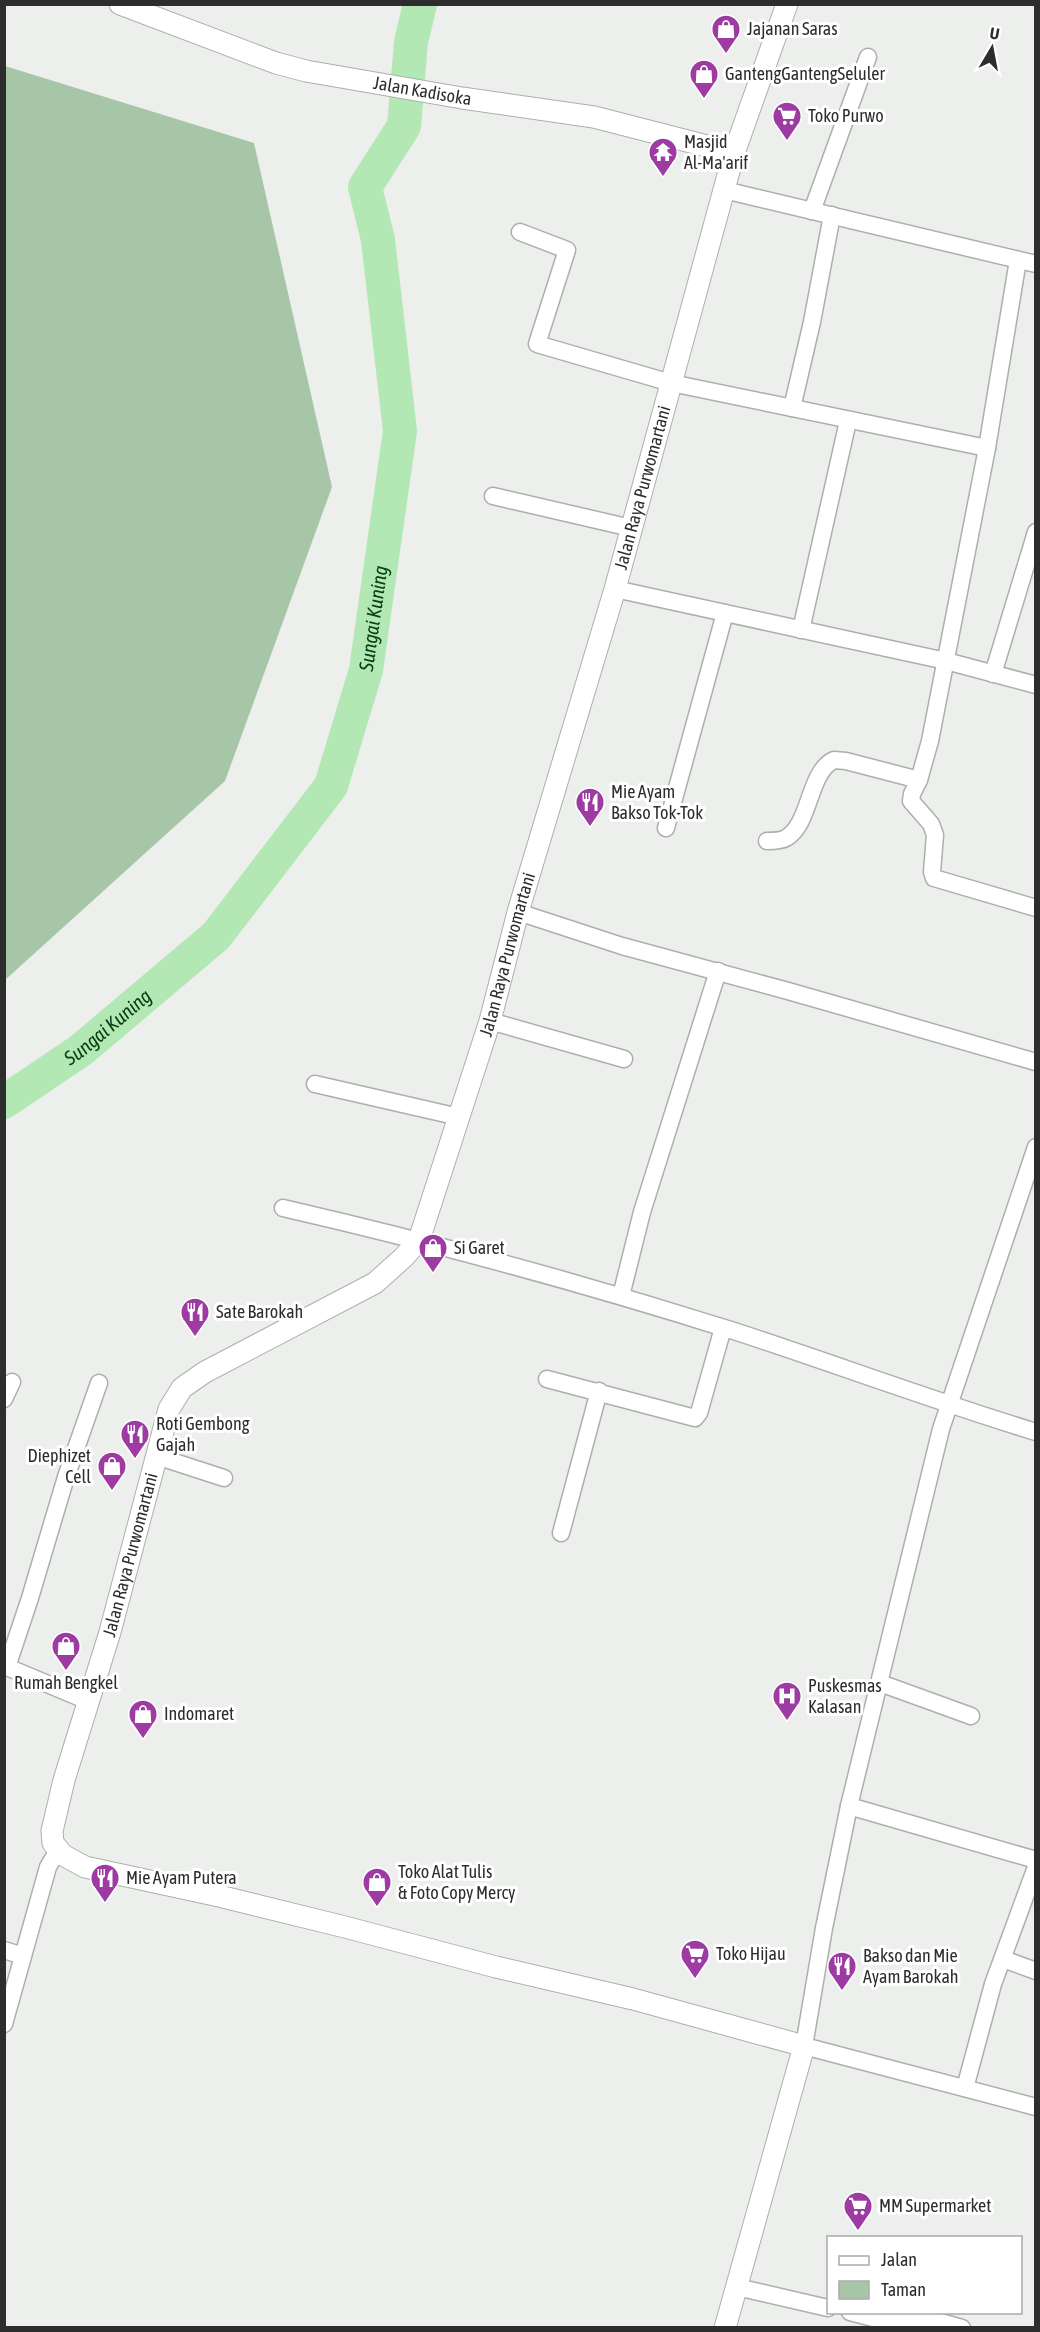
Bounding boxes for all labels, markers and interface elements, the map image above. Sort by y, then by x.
shop icon: Jajanan Saras [710,13,742,55]
place label: Jajanan Saras [747,18,838,39]
north arrow [962,18,1022,78]
text: U [988,24,1001,43]
shop icon: GantengGantengSeluler [688,58,720,100]
place label: GantengGantengSeluler [725,63,886,84]
street label: Jalan Kadisoka [372,72,473,109]
supermarket icon: Toko Purwo [771,100,803,142]
place label: Toko Purwo [808,105,884,126]
place label: Masjid Al-Ma'arif [684,131,748,173]
temple icon: Masjid Al-Ma'arif [647,136,679,178]
street label: Jalan Raya Purwomartani [610,403,675,572]
water label: Sungai Kuning [354,564,392,673]
place label: Mie Ayam Bakso Tok-Tok [611,781,703,823]
restaurant icon: Mie Ayam Bakso Tok-Tok [574,786,606,828]
street label: Jalan Raya Purwomartani [475,870,539,1039]
water label: Sungai Kuning [59,984,155,1070]
shop icon: Si Garet [417,1232,449,1274]
place label: Si Garet [454,1237,505,1258]
restaurant icon: Sate Barokah [179,1296,211,1338]
place label: Sate Barokah [216,1301,303,1322]
place label: Roti Gembong Gajah [156,1413,250,1455]
restaurant icon: Roti Gembong Gajah [119,1418,151,1460]
place label: Diephizet Cell [28,1445,91,1487]
shop icon: Diephizet Cell [96,1450,128,1492]
street label: Jalan Raya Purwomartani [98,1470,162,1639]
shop icon: Rumah Bengkel [50,1630,82,1672]
place label: Rumah Bengkel [14,1672,118,1693]
place label: Puskesmas Kalasan [808,1675,882,1717]
hospital icon: Puskesmas Kalasan [771,1680,803,1722]
shop icon: Indomaret [127,1698,159,1740]
place label: Indomaret [164,1703,234,1724]
place label: Toko Alat Tulis & Foto Copy Mercy [398,1861,516,1903]
restaurant icon: Mie Ayam Putera [89,1862,121,1904]
shop icon: Toko Alat Tulis & Foto Copy Mercy [361,1866,393,1908]
place label: Mie Ayam Putera [126,1867,237,1888]
supermarket icon: Toko Hijau [679,1938,711,1980]
place label: Toko Hijau [716,1943,786,1964]
place label: Bakso dan Mie Ayam Barokah [863,1945,959,1987]
restaurant icon: Bakso dan Mie Ayam Barokah [826,1950,858,1992]
supermarket icon: MM Supermarket [842,2190,874,2232]
place label: MM Supermarket [879,2195,991,2216]
legend [827,2236,1022,2314]
text: Jalan [881,2249,917,2270]
text: Taman [881,2279,926,2300]

